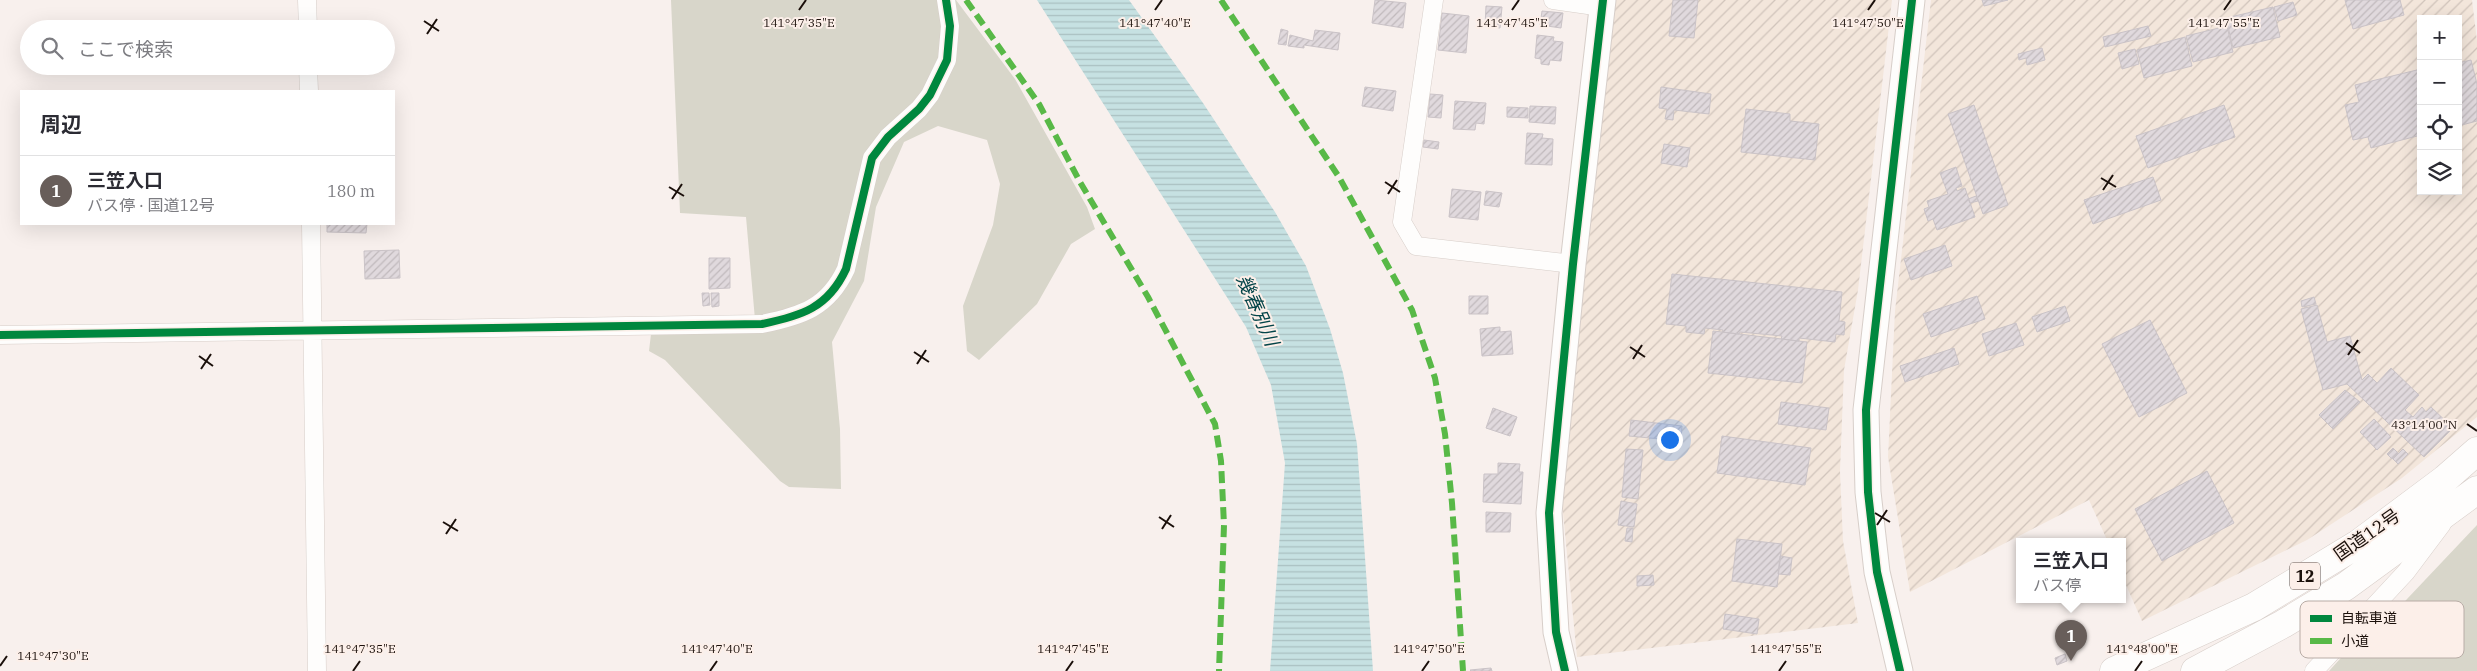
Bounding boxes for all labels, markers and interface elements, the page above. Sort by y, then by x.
text: 141°47'35"E [763,15,835,30]
text: 141°47'40"E [1119,15,1191,30]
text: 141°47'45"E [1476,15,1548,30]
text: 141°47'50"E [1832,15,1904,30]
text: 141°47'55"E [2188,15,2260,30]
map controls [2417,15,2462,195]
button: + [2417,15,2462,60]
search box [20,20,395,75]
icon: search [38,34,66,62]
text: ここで検索 [78,37,173,61]
button: − [2417,60,2462,105]
button: locate [2417,105,2462,150]
text: 周辺 [40,110,82,138]
button: layers [2417,150,2462,195]
text: 三笠入口 [87,168,163,192]
text: 1 [51,181,61,201]
text: 180 m [327,181,375,201]
text: バス停 · 国道12号 [87,195,215,215]
water label: 幾春別川 [1232,270,1285,351]
text: 43°14'00"N [2391,417,2457,432]
your location [1657,427,1683,453]
street label: 国道12号 [2329,503,2404,566]
popup [2016,538,2126,603]
text: 三笠入口 [2033,548,2109,572]
road number: 12 [2290,562,2320,590]
text: バス停 [2033,575,2081,595]
legend [2300,601,2464,658]
text: 自転車道 [2341,609,2397,627]
pin: 1 [2055,620,2087,661]
text: 小道 [2341,632,2369,650]
text: 141°47'35"E [324,641,396,656]
text: 141°47'40"E [681,641,753,656]
text: 141°47'45"E [1037,641,1109,656]
text: 141°47'50"E [1393,641,1465,656]
text: 141°47'55"E [1750,641,1822,656]
text: 141°48'00"E [2106,641,2178,656]
text: 141°47'30"E [17,648,89,663]

